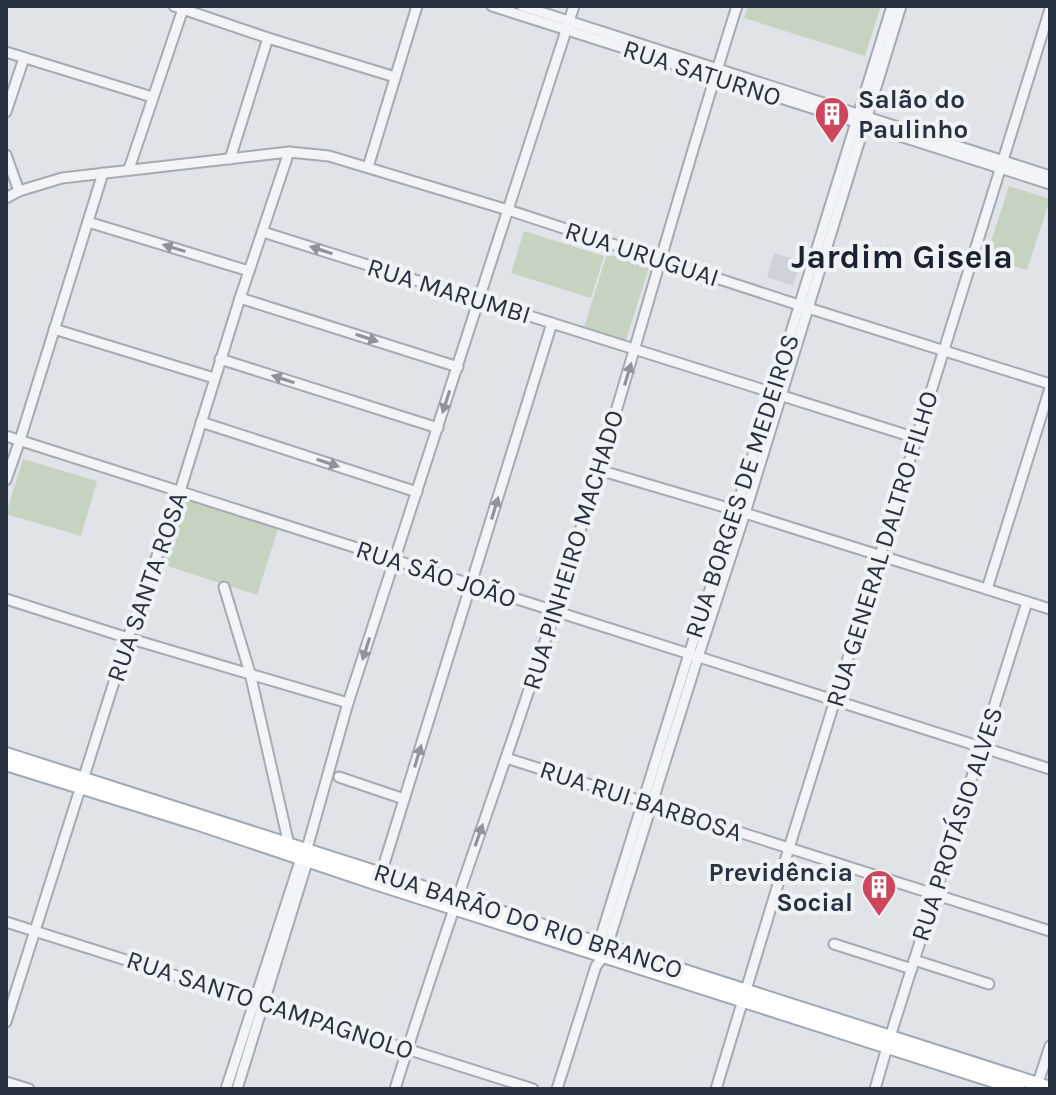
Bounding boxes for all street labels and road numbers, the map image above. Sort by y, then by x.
street label: RUA SATURNO [619,33,785,113]
street label: RUA URUGUAI [561,215,723,293]
street label: RUA MARUMBI [363,251,535,331]
street label: RUA BORGES DE MEDEIROS [678,330,806,642]
street label: RUA GENERAL DALTRO FILHO [819,387,945,711]
street label: RUA PINHEIRO MACHADO [516,406,630,694]
street label: RUA SANTA ROSA [100,488,194,686]
street label: RUA SÃO JOÃO [352,534,520,614]
street label: RUA PROTÁSIO ALVES [903,702,1010,945]
street label: RUA RUI BARBOSA [536,754,746,848]
street label: RUA BARÃO DO RIO BRANCO [370,856,686,986]
street label: RUA SANTO CAMPAGNOLO [123,944,417,1066]

